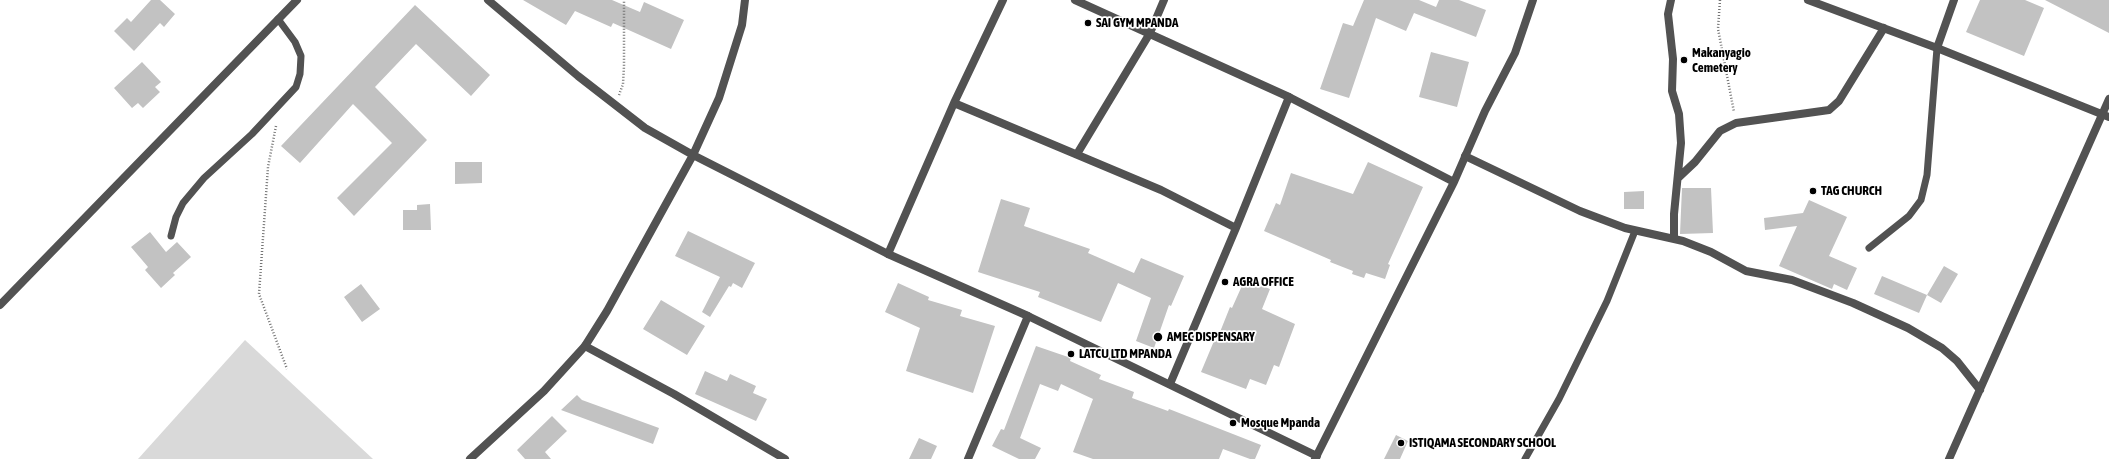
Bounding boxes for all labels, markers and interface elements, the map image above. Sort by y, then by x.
place label: SAI GYM MPANDA [1096,15,1178,31]
marker: SAI GYM MPANDA [1083,18,1093,28]
place label: Makanyagio Cemetery [1692,45,1751,76]
marker: Makanyagio Cemetery [1679,55,1689,65]
place label: TAG CHURCH [1821,183,1882,199]
marker: TAG CHURCH [1808,186,1818,196]
place label: AGRA OFFICE [1233,274,1294,290]
marker: AGRA OFFICE [1220,277,1230,287]
place label: AMEC DISPENSARY [1167,329,1255,345]
marker: AMEC DISPENSARY [1152,331,1164,343]
place label: LATCU LTD MPANDA [1079,346,1172,362]
marker: LATCU LTD MPANDA [1066,349,1076,359]
place label: Mosque Mpanda [1241,415,1320,431]
marker: Mosque Mpanda [1228,418,1238,428]
place label: ISTIQAMA SECONDARY SCHOOL [1409,435,1556,451]
marker: ISTIQAMA SECONDARY SCHOOL [1396,438,1406,448]

